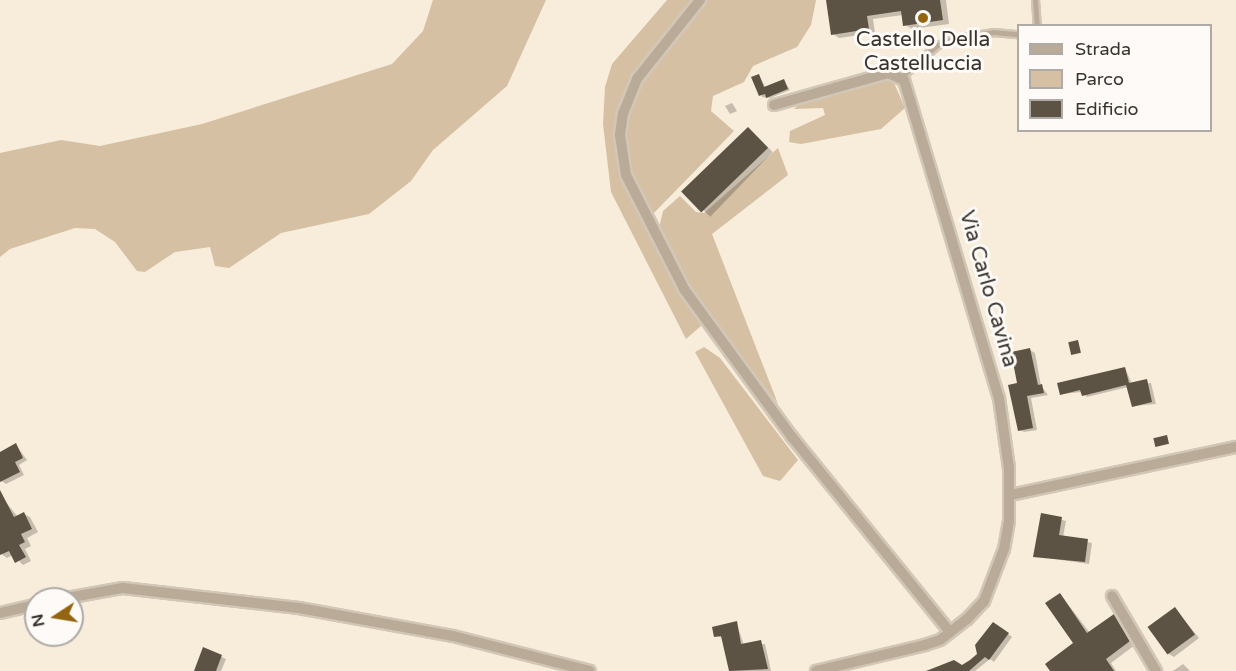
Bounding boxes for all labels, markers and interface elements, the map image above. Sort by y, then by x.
marker: Castello Della Castelluccia [916,11,930,25]
legend [1017,24,1212,132]
place label: Castello Della Castelluccia [856,27,990,77]
text: Strada [1075,38,1131,60]
text: Parco [1075,68,1124,90]
text: Edificio [1075,98,1139,120]
street label: Via Carlo Cavina [954,208,1022,370]
north arrow [24,587,84,647]
text: N [27,612,49,629]

